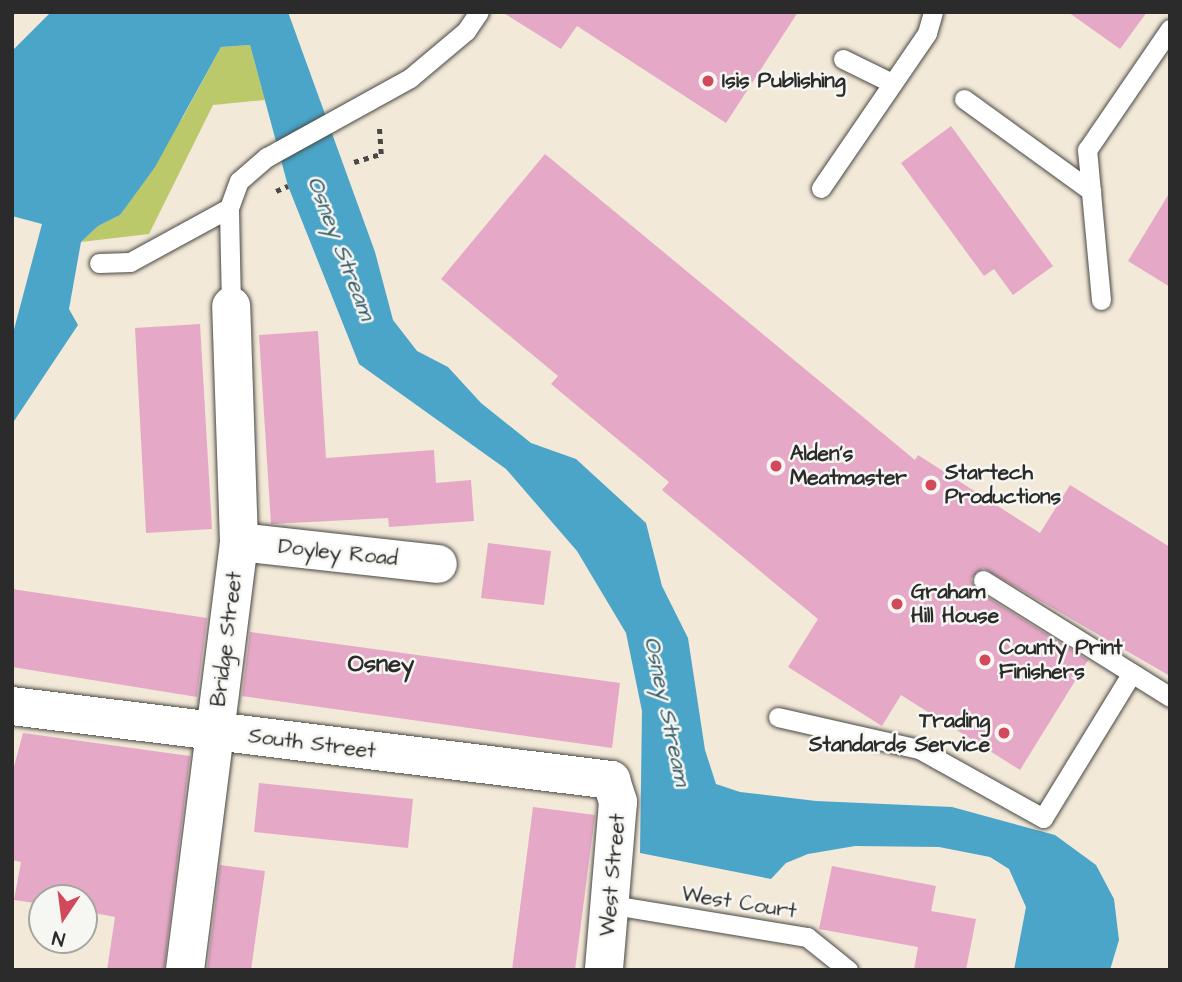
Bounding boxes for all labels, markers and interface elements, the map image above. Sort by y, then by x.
place label: Isis Publishing [722,68,846,94]
marker: Isis Publishing [700,73,716,89]
water label: Osney Stream [301,172,381,324]
place label: Alden's Meatmaster [790,441,907,491]
marker: Alden's Meatmaster [768,458,784,474]
place label: Startech Productions [945,460,1061,510]
marker: Startech Productions [923,477,939,493]
street label: Doyley Road [277,534,399,572]
street label: Bridge Street [206,570,248,708]
place label: Graham Hill House [911,579,999,629]
marker: Graham Hill House [889,596,905,612]
water label: Osney Stream [638,634,696,788]
place label: County Print Finishers [999,635,1122,685]
district label: Osney [348,651,414,679]
marker: County Print Finishers [977,652,993,668]
place label: Trading Standards Service [809,708,990,758]
street label: South Street [247,724,377,764]
marker: Trading Standards Service [996,725,1012,741]
street label: West Street [595,812,631,938]
street label: West Court [680,881,798,925]
north arrow [28,884,98,954]
text: N [50,924,67,952]

